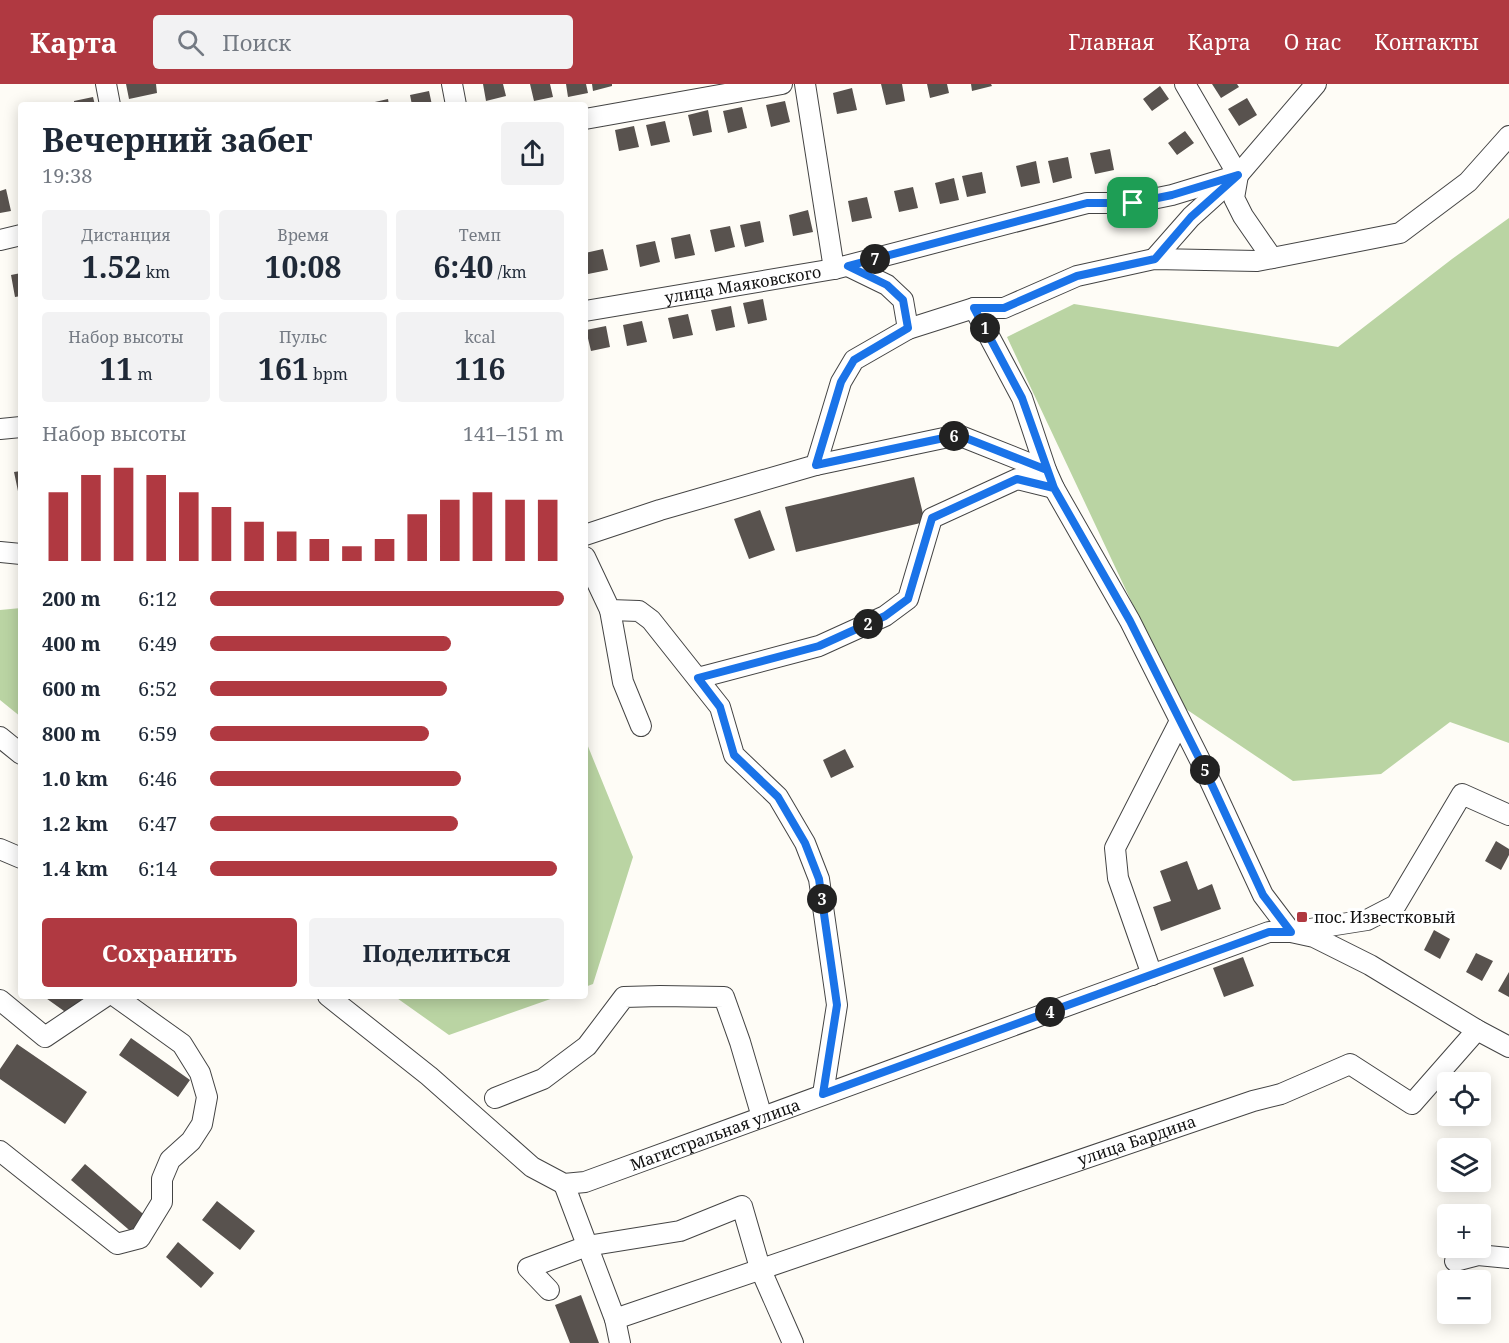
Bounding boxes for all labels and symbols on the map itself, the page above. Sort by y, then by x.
pin [1107,177,1158,228]
pin: 7 [860,244,890,274]
street label: улица Маяковского [663,260,823,308]
pin: 1 [970,313,1000,343]
pin: 6 [939,421,969,451]
pin: 2 [853,609,883,639]
pin: 5 [1190,755,1220,785]
pin: 3 [807,884,837,914]
place label: пос. Известковый [1314,906,1456,928]
marker: пос. Известковый [1295,910,1309,924]
pin: 4 [1035,997,1065,1027]
street label: Магистральная улица [627,1093,803,1176]
street label: улица Бардина [1075,1110,1199,1171]

